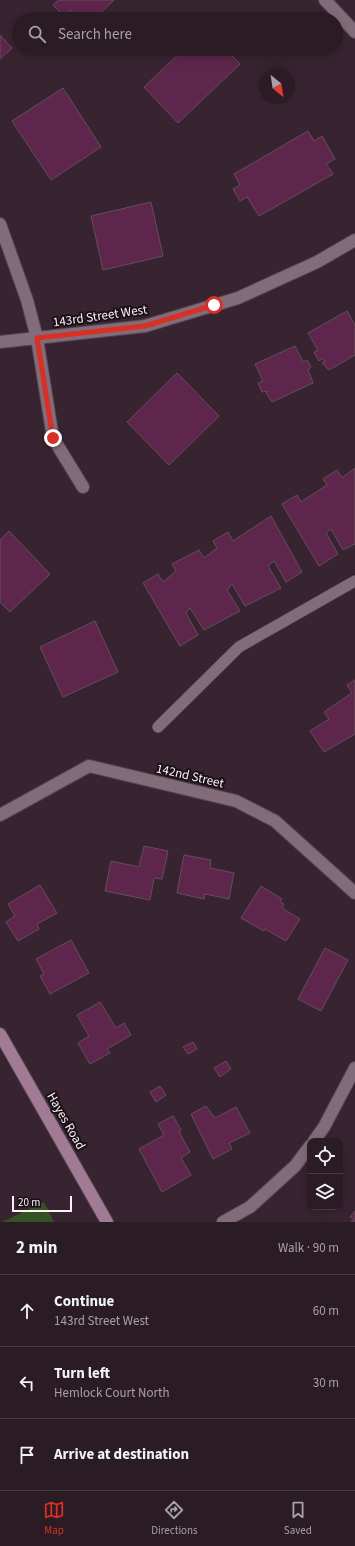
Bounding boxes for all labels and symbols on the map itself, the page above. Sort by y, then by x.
north arrow [259,68,295,104]
route start [205,296,223,314]
street label: 143rd Street West [52,300,149,332]
route end [44,429,62,447]
street label: 142nd Street [154,759,226,793]
street label: Hayes Road [42,1089,90,1153]
scale bar [12,1194,72,1213]

